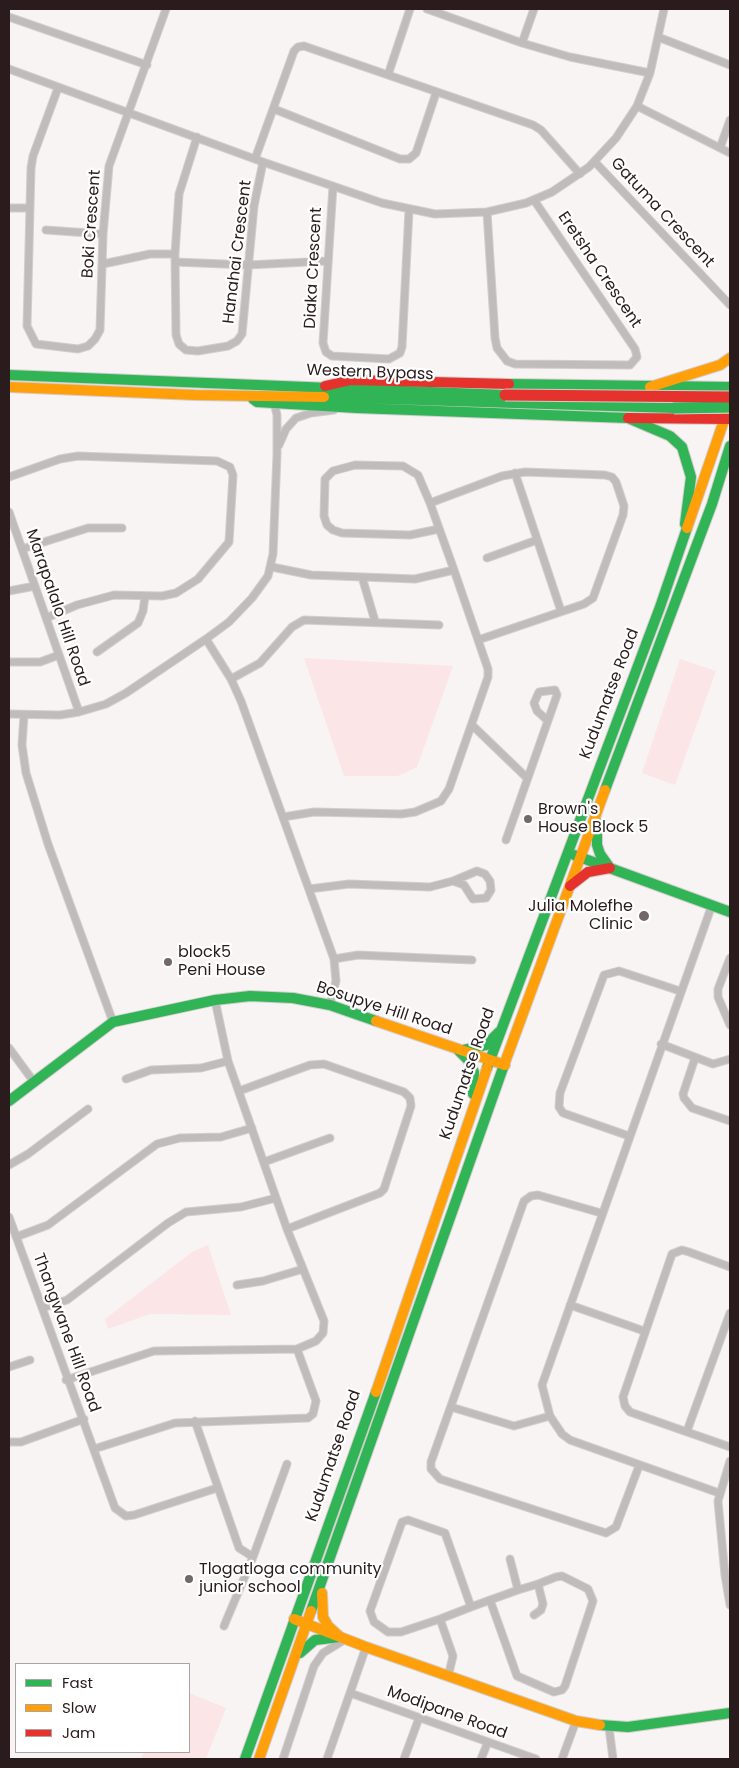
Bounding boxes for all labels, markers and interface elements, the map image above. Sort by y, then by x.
street label: Gatuma Crescent [606,154,718,272]
street label: Boki Crescent [79,169,105,279]
street label: Hanahai Crescent [220,179,256,325]
street label: Diaka Crescent [301,207,327,329]
street label: Eretsha Crescent [553,208,645,332]
street label: Western Bypass [306,361,434,385]
street label: Marapalalo Hill Road [21,527,93,689]
street label: Kudumatse Road [576,626,644,762]
place label: Brown's House Block 5 [538,800,648,838]
marker: Brown's House Block 5 [522,813,534,825]
place label: Julia Molefhe Clinic [528,897,633,935]
marker: Julia Molefhe Clinic [637,909,651,923]
place label: block5 Peni House [178,943,265,981]
marker: block5 Peni House [162,956,174,968]
street label: Bosupye Hill Road [314,978,454,1040]
street label: Kudumatse Road [436,1006,500,1142]
street label: Thangwane Hill Road [28,1251,104,1415]
street label: Kudumatse Road [302,1388,366,1524]
place label: Tlogatloga community junior school [199,1560,382,1598]
marker: Tlogatloga community junior school [183,1573,195,1585]
legend [15,1663,190,1753]
text: Fast [62,1672,93,1693]
street label: Modipane Road [384,1682,510,1744]
text: Slow [62,1697,96,1718]
text: Jam [62,1722,96,1743]

